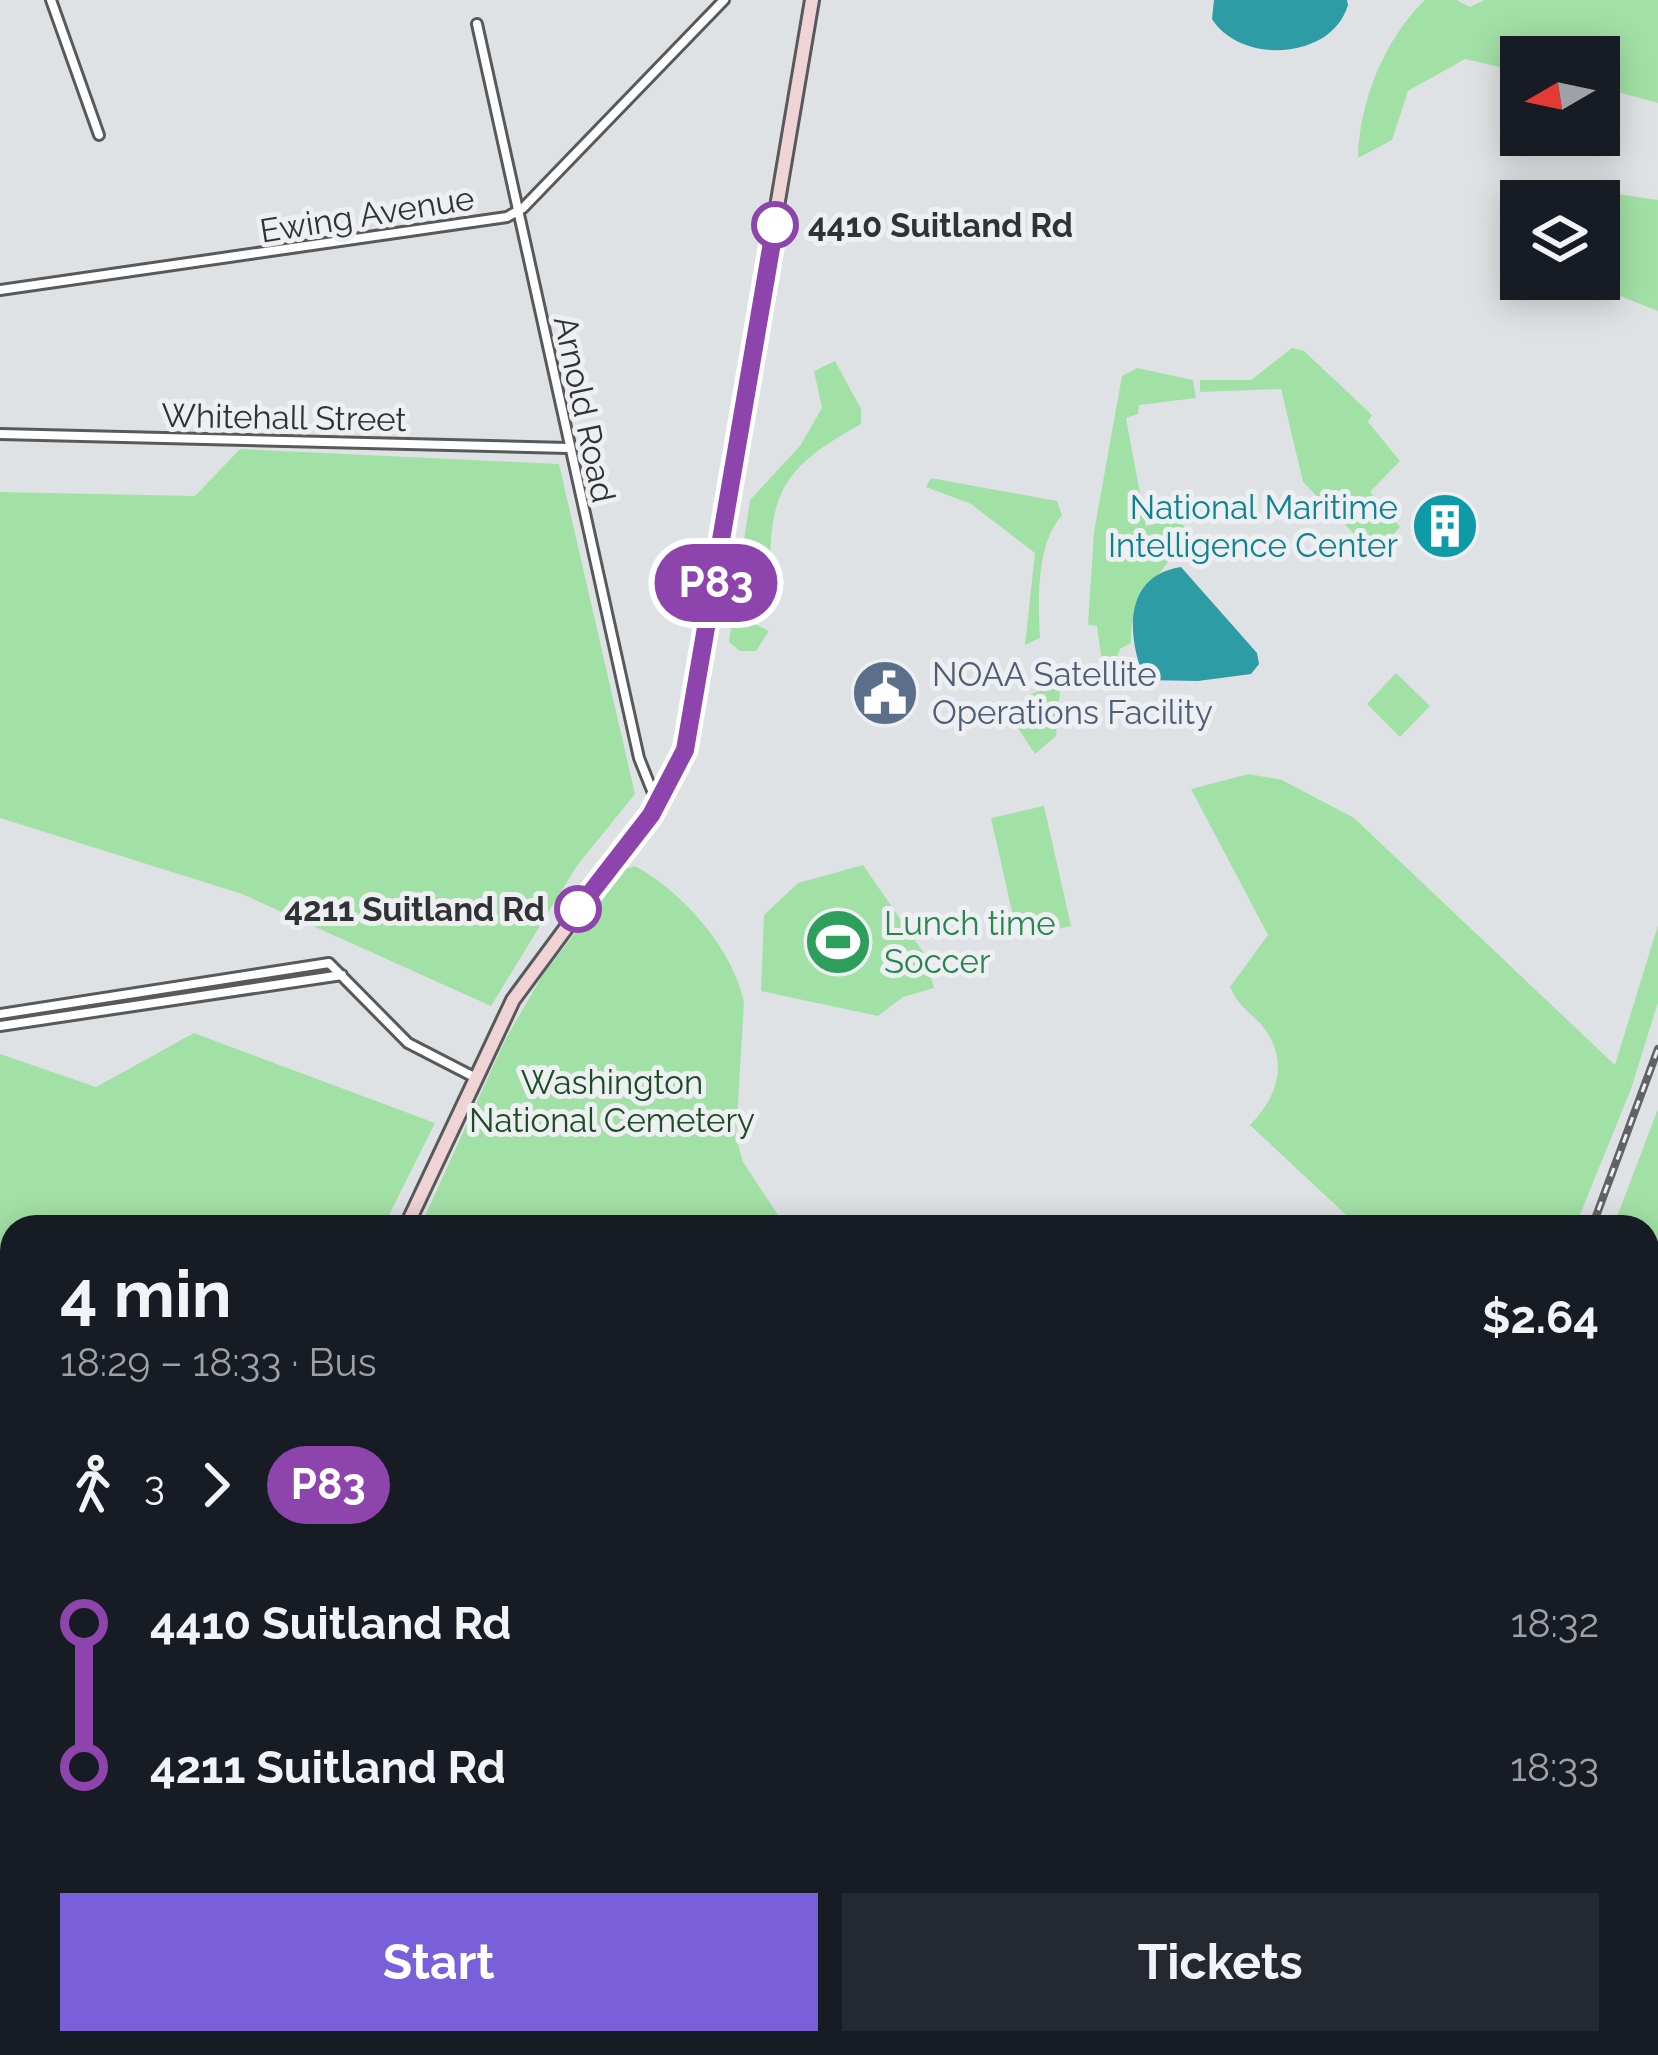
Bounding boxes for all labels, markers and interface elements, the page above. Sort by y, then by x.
north arrow [1500,36,1620,156]
map controls [1500,36,1620,300]
street label: Ewing Avenue [257,178,477,251]
button: layers [1500,180,1620,300]
marker: 4410 Suitland Rd [753,203,797,247]
place label: 4410 Suitland Rd [808,206,1073,245]
street label: Arnold Road [546,312,623,506]
street label: Whitehall Street [161,396,407,439]
place label: National Maritime Intelligence Center [1108,488,1398,565]
building icon: National Maritime Intelligence Center [1410,491,1480,561]
line badge: P83 [647,544,785,622]
text: P83 [679,558,753,607]
place label: NOAA Satellite Operations Facility [932,655,1213,732]
public building icon: NOAA Satellite Operations Facility [850,658,920,728]
marker: 4211 Suitland Rd [556,887,600,931]
place label: 4211 Suitland Rd [284,890,545,929]
place label: Lunch time Soccer [884,904,1056,981]
sports icon: Lunch time Soccer [803,907,873,977]
park label: Washington National Cemetery [469,1063,755,1140]
text: 4 min [60,1255,232,1332]
text: $2.64 [1482,1291,1599,1344]
text: 18:29 – 18:33 · Bus [60,1339,377,1385]
icon: walk [60,1452,126,1518]
icon: forward [183,1452,249,1518]
text: P83 [291,1460,366,1509]
text: 3 [144,1462,165,1508]
text: 4410 Suitland Rd [150,1597,511,1650]
text: 18:32 [1511,1600,1599,1646]
text: 4211 Suitland Rd [150,1741,506,1794]
text: 18:33 [1510,1744,1599,1790]
button: Start [60,1893,818,2031]
button: Tickets [842,1893,1599,2031]

